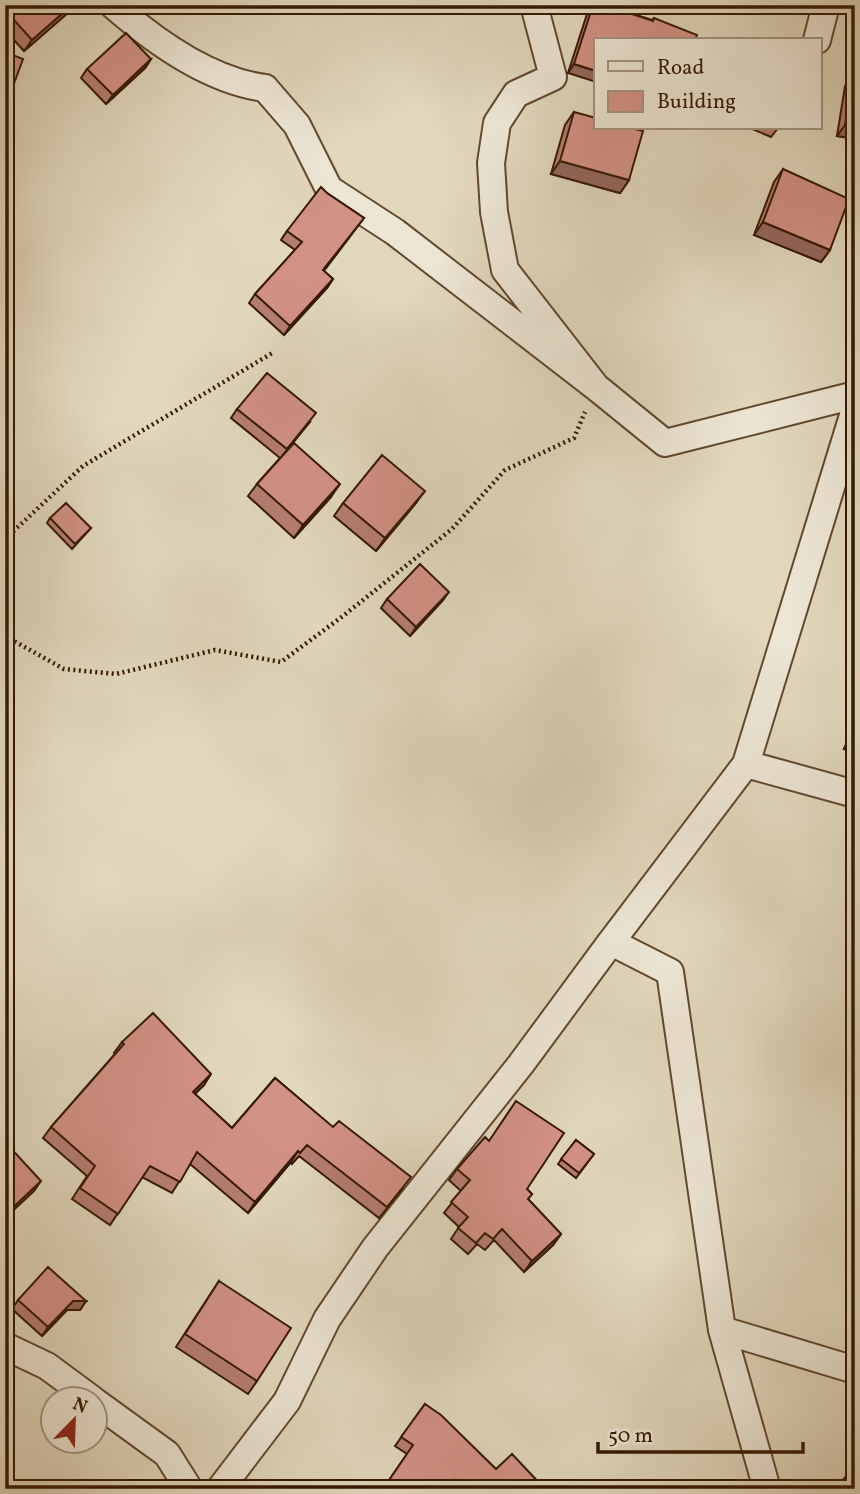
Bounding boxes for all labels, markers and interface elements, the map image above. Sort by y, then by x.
legend [594,38,822,130]
text: Road [657,54,704,83]
text: Building [657,88,736,117]
north arrow [38,1386,108,1456]
text: N [68,1392,91,1421]
scale bar [598,1410,802,1454]
text: 50 m [608,1422,653,1451]

